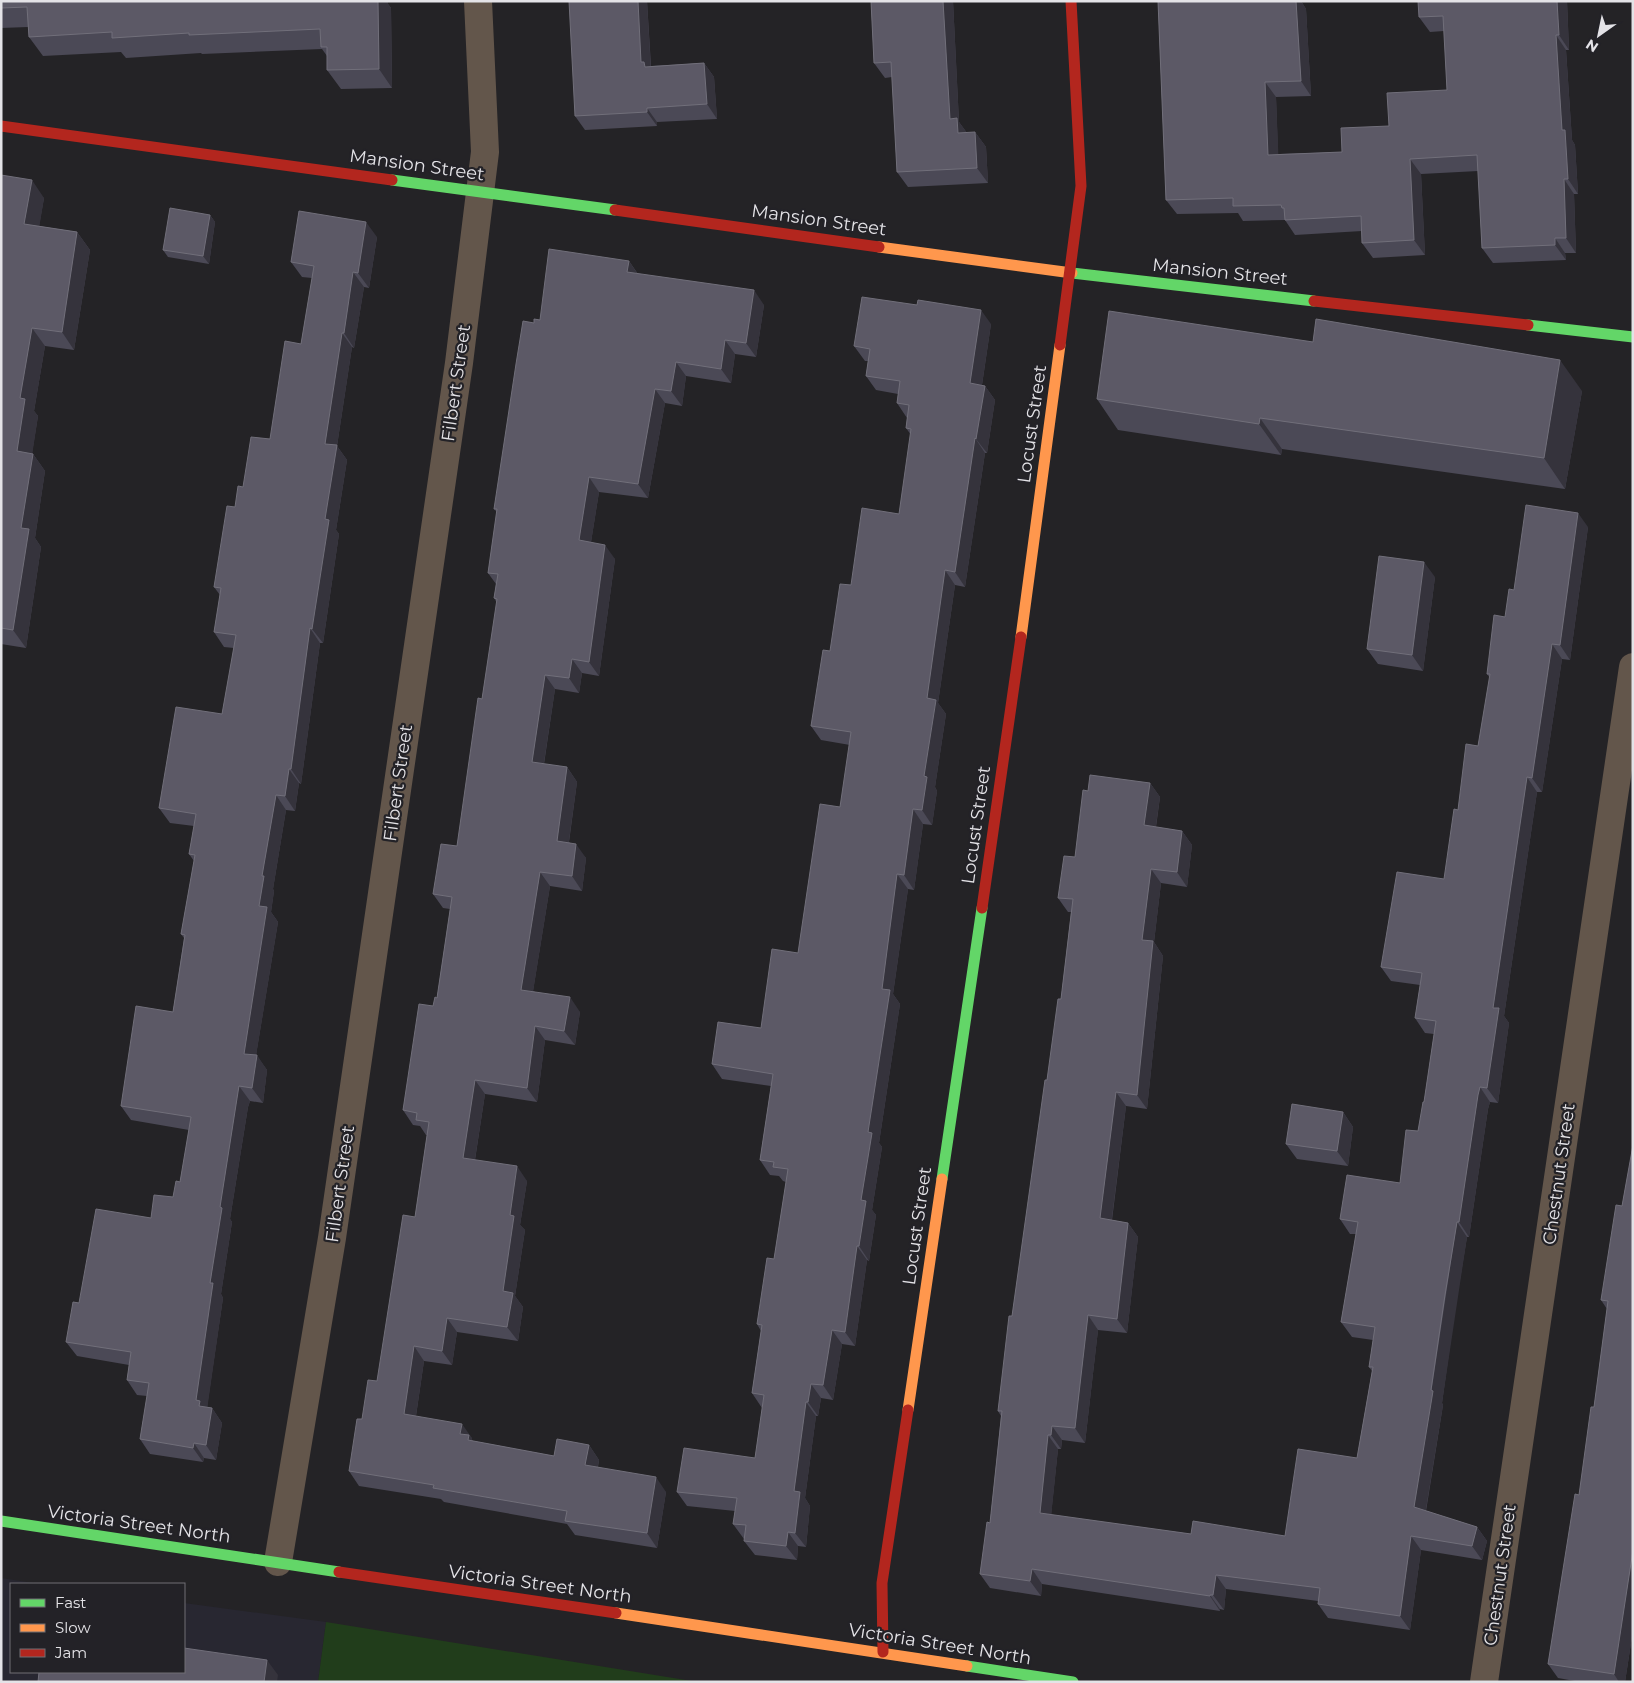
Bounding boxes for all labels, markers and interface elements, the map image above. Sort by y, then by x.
north arrow [1574,10,1624,60]
text: N [1582,35,1602,57]
street label: Mansion Street [348,145,486,185]
street label: Mansion Street [750,200,888,240]
street label: Mansion Street [1151,254,1289,290]
street label: Filbert Street [437,323,475,443]
street label: Locust Street [1013,363,1051,485]
street label: Filbert Street [379,723,417,843]
street label: Locust Street [957,764,995,886]
street label: Chestnut Street [1538,1102,1580,1246]
street label: Filbert Street [321,1124,359,1244]
street label: Locust Street [898,1165,936,1287]
street label: Victoria Street North [46,1500,232,1548]
street label: Chestnut Street [1479,1503,1521,1647]
street label: Victoria Street North [447,1560,633,1608]
legend [10,1583,185,1673]
text: Fast [55,1593,86,1612]
text: Slow [55,1618,91,1637]
street label: Victoria Street North [847,1619,1033,1669]
text: Jam [54,1643,87,1662]

